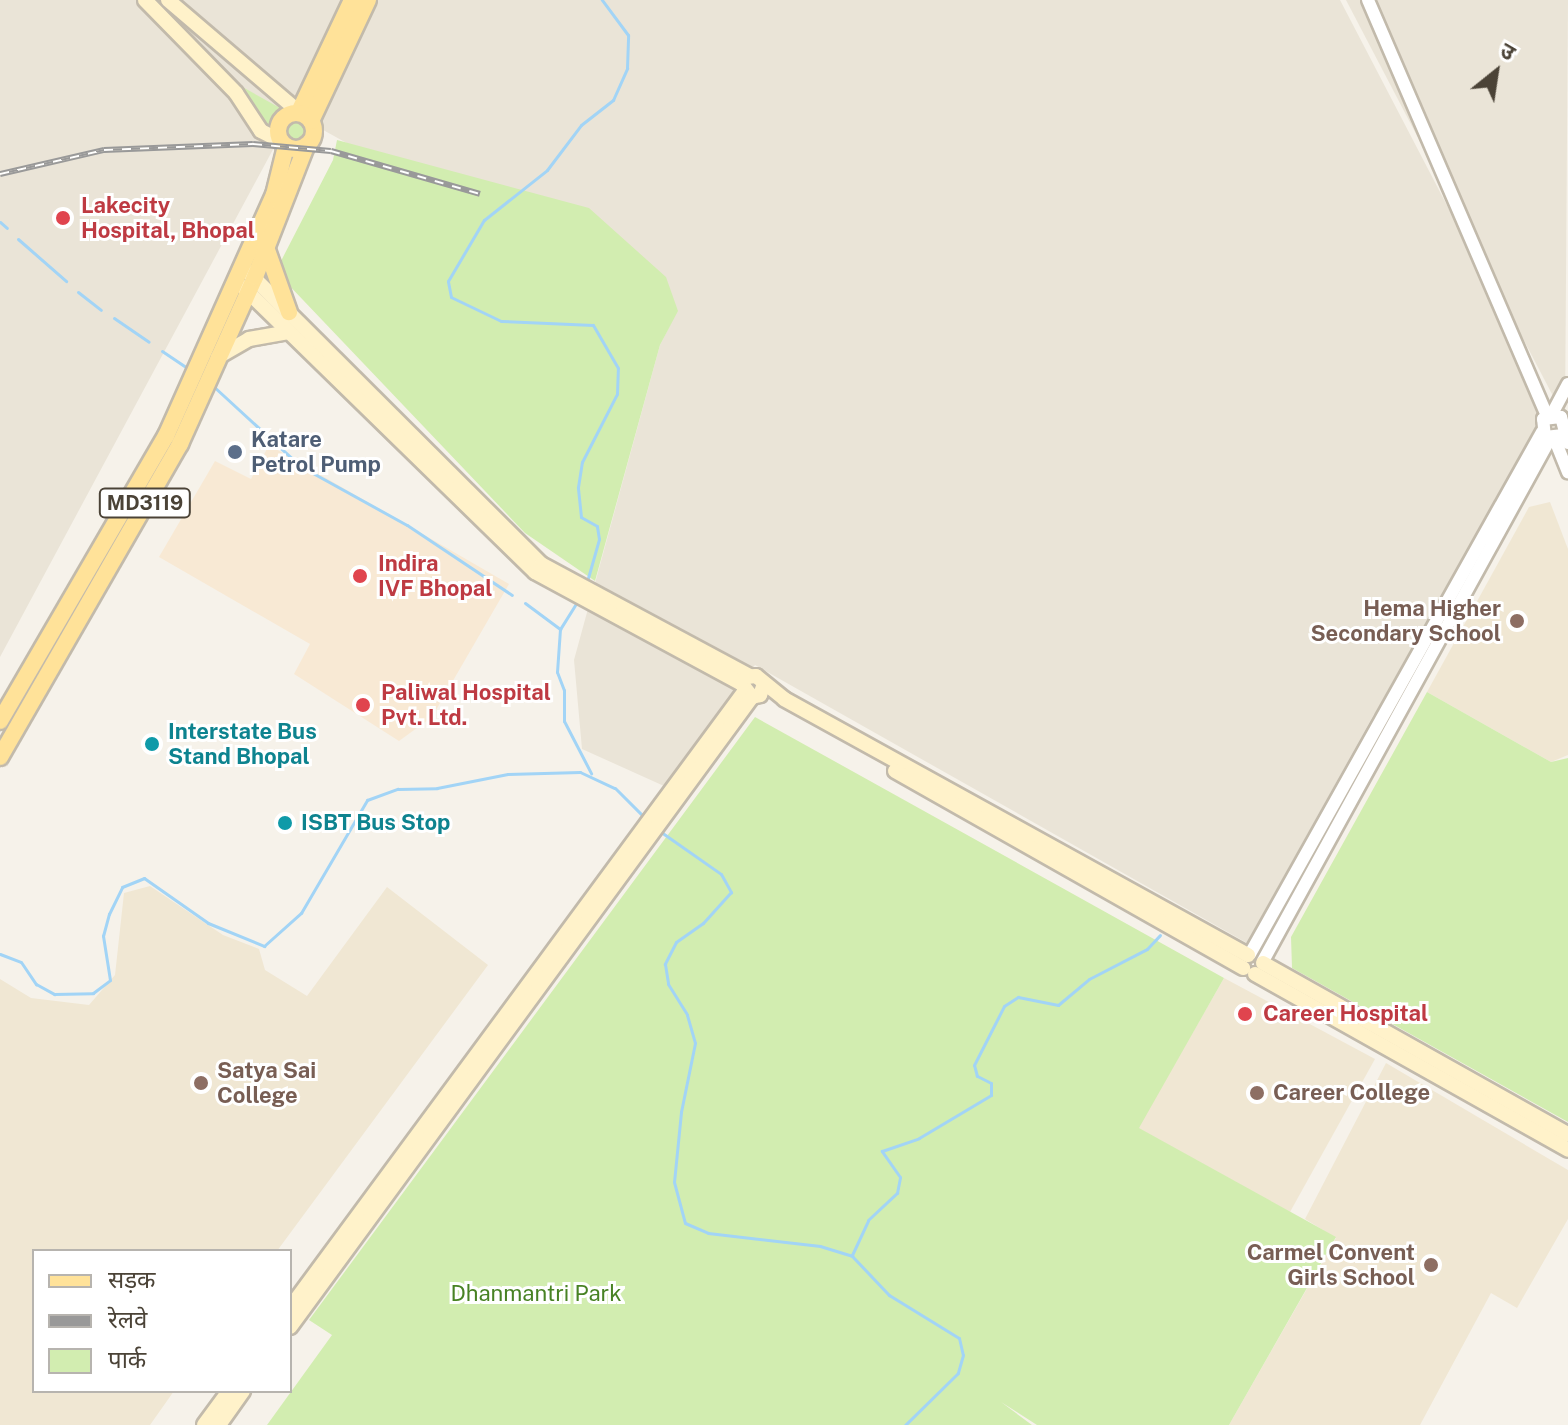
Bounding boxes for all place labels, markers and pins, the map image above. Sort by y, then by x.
place label: Lakecity Hospital, Bhopal [81,192,255,244]
marker: Lakecity Hospital, Bhopal [52,207,74,229]
place label: Katare Petrol Pump [251,426,381,478]
marker: Katare Petrol Pump [226,443,244,461]
place label: Indira IVF Bhopal [378,550,492,602]
marker: Indira IVF Bhopal [349,565,371,587]
place label: Hema Higher Secondary School [1310,595,1501,646]
marker: Hema Higher Secondary School [1508,612,1526,630]
place label: Paliwal Hospital Pvt. Ltd. [381,679,551,730]
marker: Paliwal Hospital Pvt. Ltd. [352,694,374,716]
place label: Interstate Bus Stand Bhopal [168,718,317,770]
marker: Interstate Bus Stand Bhopal [143,735,161,753]
place label: ISBT Bus Stop [301,810,451,836]
marker: ISBT Bus Stop [276,814,294,832]
place label: Career Hospital [1263,1001,1428,1027]
marker: Career Hospital [1234,1003,1256,1025]
place label: Satya Sai College [217,1057,316,1108]
marker: Satya Sai College [192,1074,210,1092]
place label: Career College [1273,1080,1430,1106]
marker: Career College [1248,1084,1266,1102]
place label: Carmel Convent Girls School [1247,1239,1415,1290]
marker: Carmel Convent Girls School [1422,1256,1440,1274]

